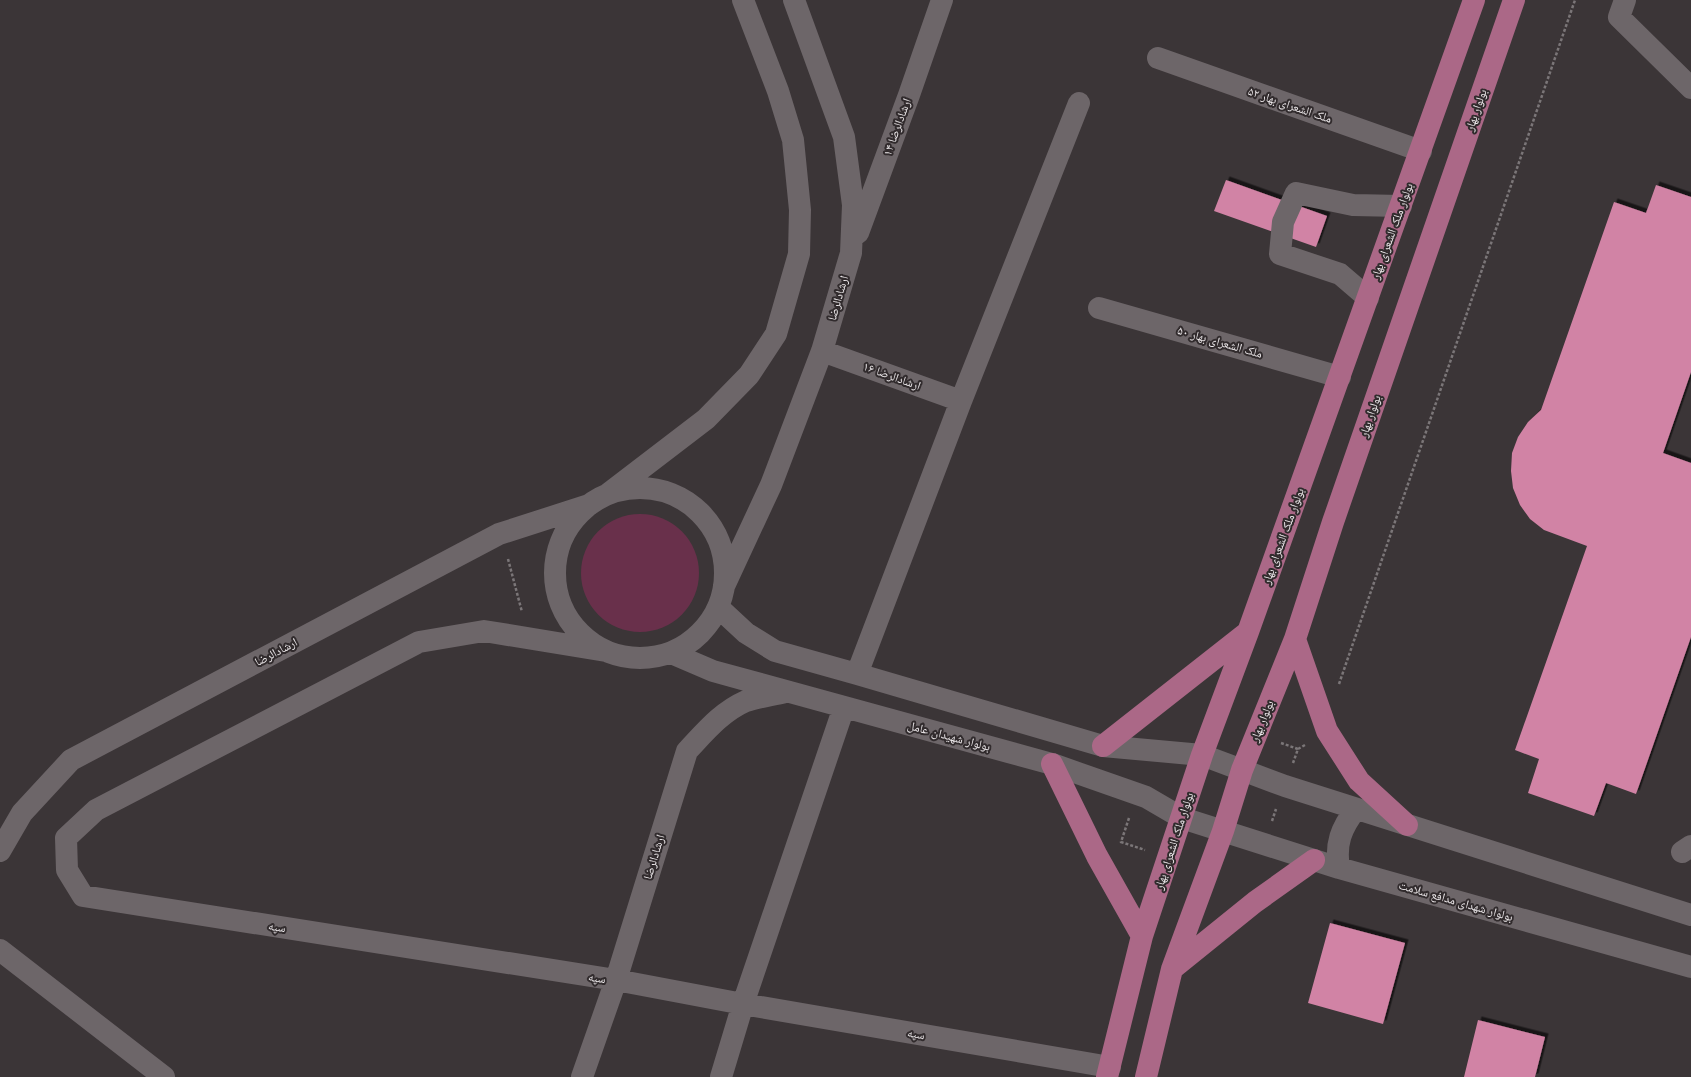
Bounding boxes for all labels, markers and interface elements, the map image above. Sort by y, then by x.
street label: ملک الشعرای بهار ۵۲ [1246,84,1334,126]
street label: بولوار بهار [1462,87,1490,134]
street label: ارشادالرضا ۱۴ [880,96,914,158]
street label: بولوار ملک الشعرای بهار [1368,181,1416,282]
street label: ارشادالرضا [825,274,851,322]
street label: ملک الشعرای بهار ۵۰ [1176,323,1264,361]
street label: ارشادالرضا ۱۶ [861,359,923,393]
street label: بولوار بهار [1356,393,1384,440]
street label: بولوار ملک الشعرای بهار [1259,486,1307,587]
street label: ارشادالرضا [252,635,300,669]
street label: بولوار بهار [1247,698,1277,745]
street label: بولوار شهیدان عامل [906,718,992,754]
street label: بولوار ملک الشعرای بهار [1151,791,1197,892]
street label: ارشادالرضا [641,833,667,881]
street label: بولوار شهدای مدافع سلامت [1397,878,1515,924]
street label: سپه [267,919,287,935]
street label: سپه [587,970,607,986]
street label: سپه [906,1026,926,1043]

